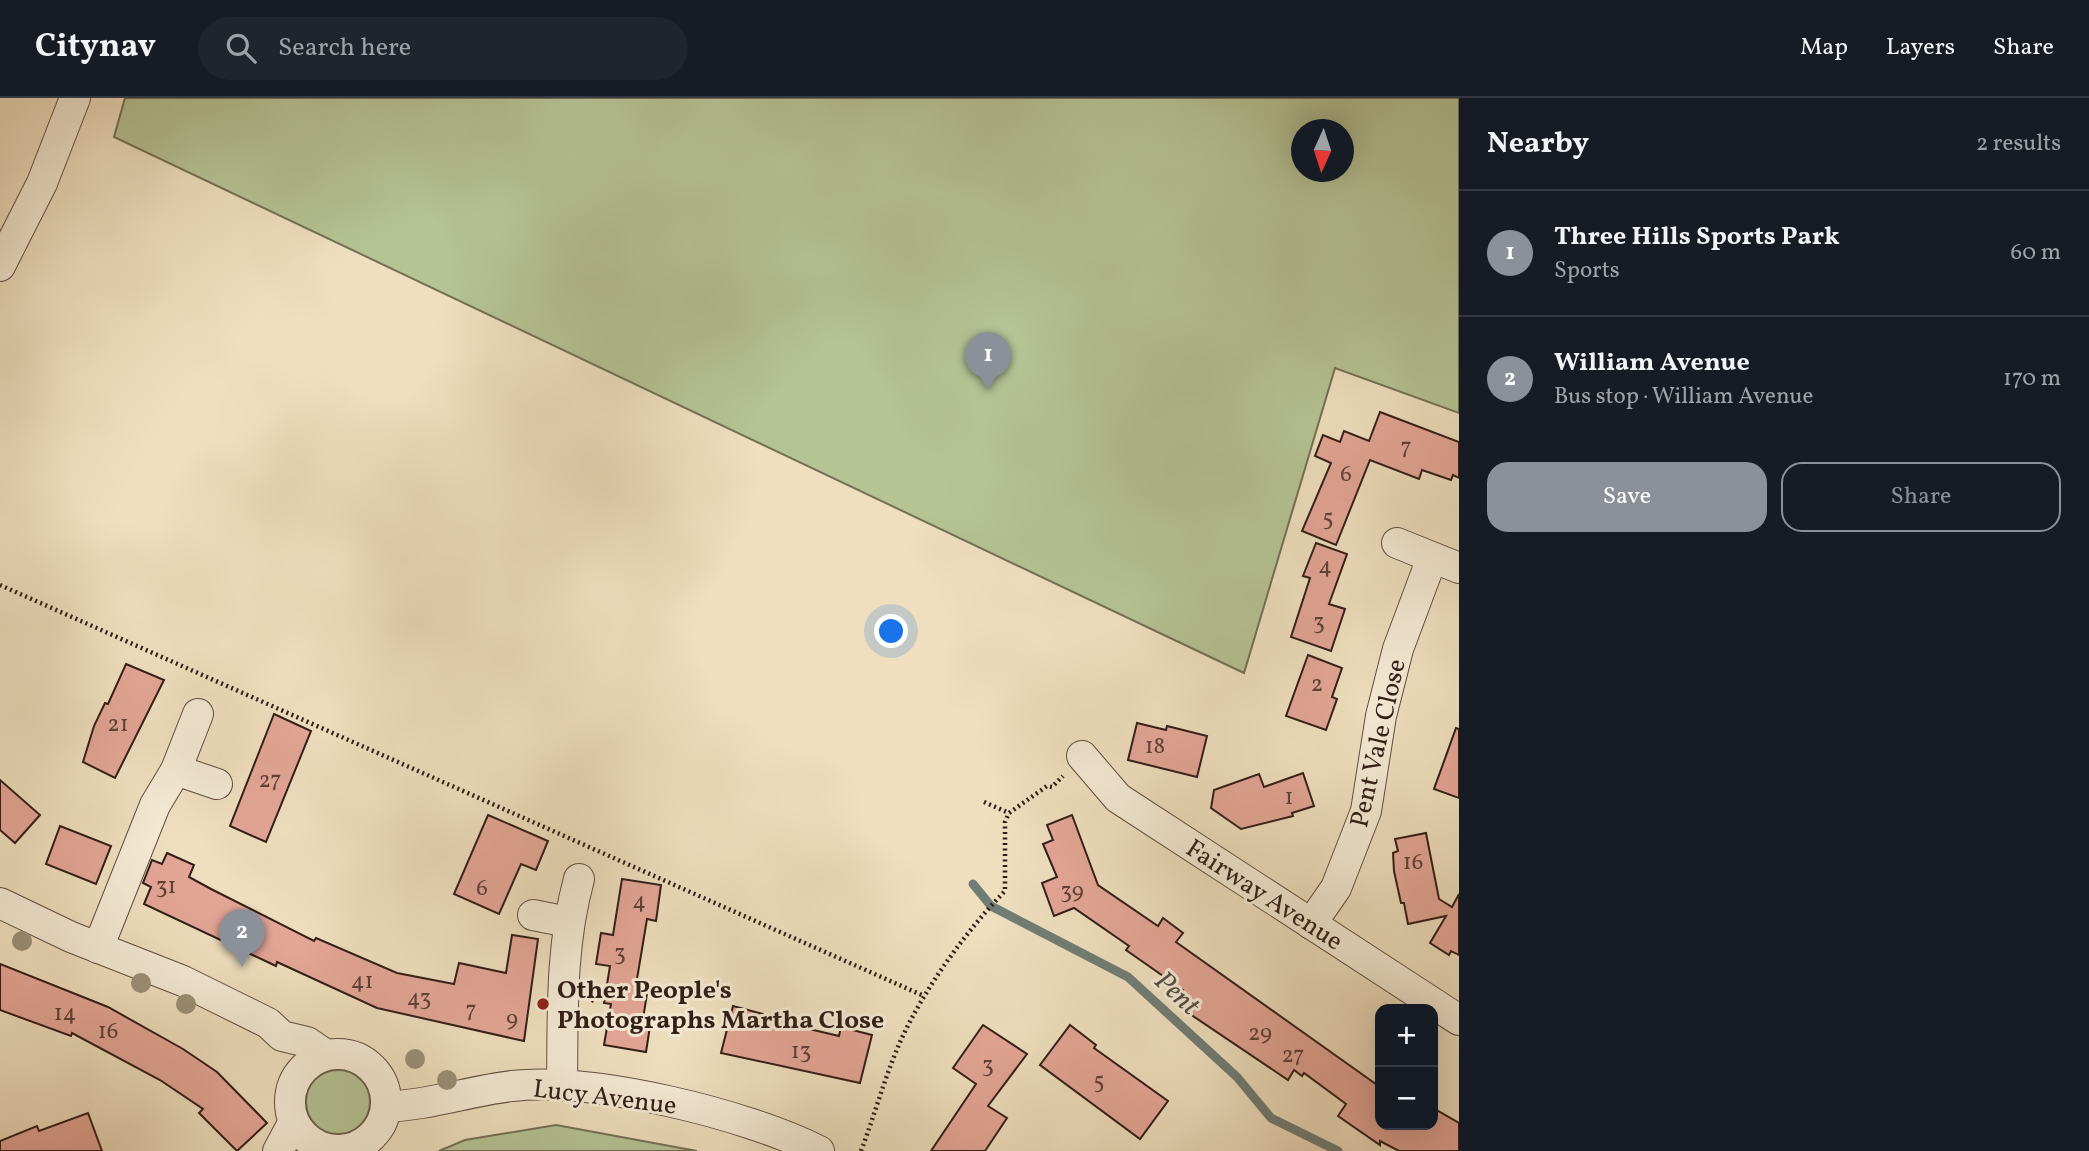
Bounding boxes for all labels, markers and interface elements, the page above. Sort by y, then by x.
search box [198,17,688,80]
text: Citynav [35,25,156,71]
icon: search [222,29,260,67]
text: Search here [278,30,411,66]
text: Map [1800,31,1848,65]
text: Layers [1886,31,1955,65]
text: Share [1993,31,2054,65]
north arrow [1291,119,1354,182]
text: Nearby [1487,123,1589,165]
text: 2 results [1976,128,2061,160]
text: Three Hills Sports Park [1554,219,1840,255]
text: 1 [1505,237,1515,269]
text: 60 m [2011,237,2061,269]
text: Sports [1554,255,1620,287]
pin: 1 [965,332,1011,390]
text: William Avenue [1554,345,1750,381]
text: 2 [1504,363,1516,395]
text: 170 m [2003,363,2061,395]
text: Bus stop · William Avenue [1554,381,1814,413]
house number: 7 [1400,432,1412,464]
house number: 6 [1340,459,1352,491]
button: Save [1487,462,1767,532]
button: Share [1781,462,2061,532]
house number: 5 [1322,503,1334,535]
house number: 4 [1318,551,1332,583]
house number: 3 [1313,607,1325,639]
your location [874,614,908,648]
street label: Pent Vale Close [1342,656,1416,831]
house number: 2 [1311,669,1323,701]
house number: 21 [107,709,129,741]
house number: 18 [1145,731,1165,763]
house number: 27 [259,765,281,797]
house number: 1 [1285,782,1293,814]
street label: Fairway Avenue [1178,831,1350,960]
house number: 16 [1403,847,1423,879]
house number: 31 [156,871,176,903]
house number: 6 [476,873,488,905]
house number: 39 [1060,876,1084,908]
house number: 4 [632,886,646,918]
pin: 2 [219,909,265,967]
house number: 3 [614,938,626,970]
water label: Pent [1145,963,1208,1026]
house number: 41 [351,966,373,998]
place label: Other People's Photographs Martha Close [557,973,884,1039]
house number: 43 [407,983,431,1015]
house number: 7 [465,995,477,1027]
marker: Other People's Photographs Martha Close [535,996,551,1012]
house number: 14 [54,998,76,1030]
house number: 9 [506,1004,518,1036]
map controls [1375,1004,1438,1130]
button: + [1375,1004,1438,1067]
house number: 16 [98,1016,118,1048]
house number: 29 [1248,1018,1272,1050]
house number: 13 [791,1036,811,1068]
house number: 27 [1282,1040,1304,1072]
house number: 3 [982,1050,994,1082]
house number: 5 [1093,1066,1105,1098]
button: − [1375,1067,1438,1130]
street label: Lucy Avenue [531,1071,679,1125]

